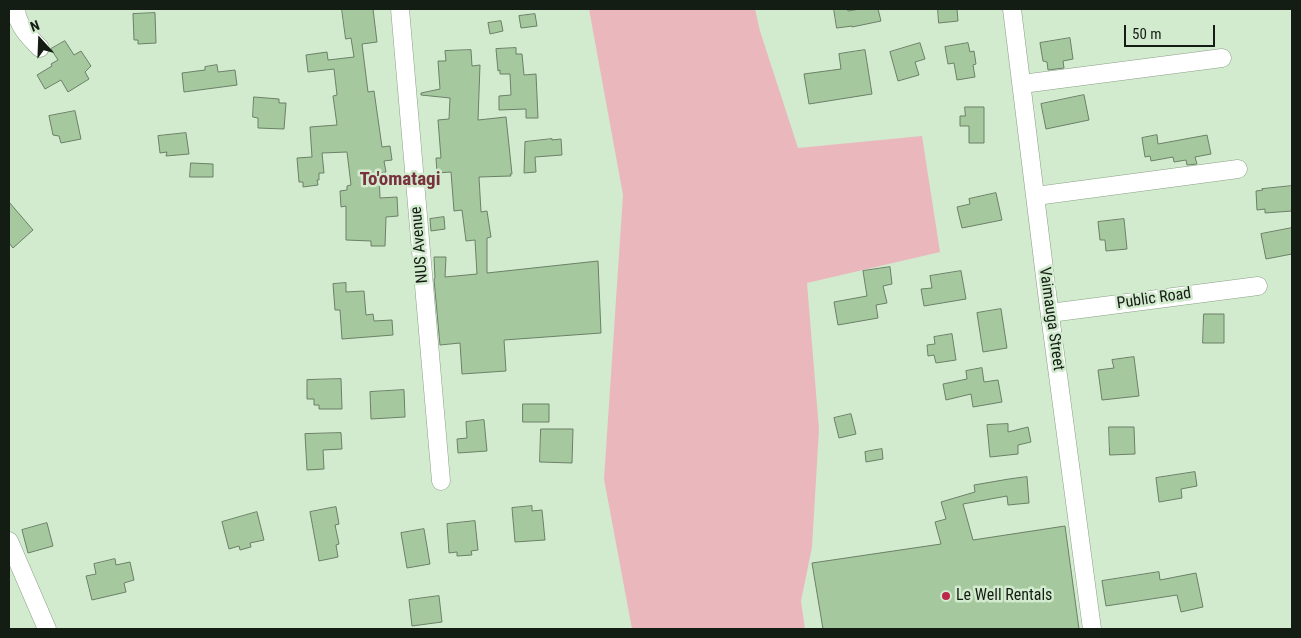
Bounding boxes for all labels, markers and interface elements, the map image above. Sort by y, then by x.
north arrow [15,15,65,65]
scale bar [1126,15,1217,47]
text: N [28,17,42,35]
text: 50 m [1132,25,1162,43]
district label: To'omatagi [360,169,440,191]
street label: NUS Avenue [407,206,433,284]
street label: Vaimauga Street [1034,266,1068,372]
street label: Public Road [1116,284,1192,314]
place label: Le Well Rentals [956,586,1052,606]
marker: Le Well Rentals [940,590,952,602]

